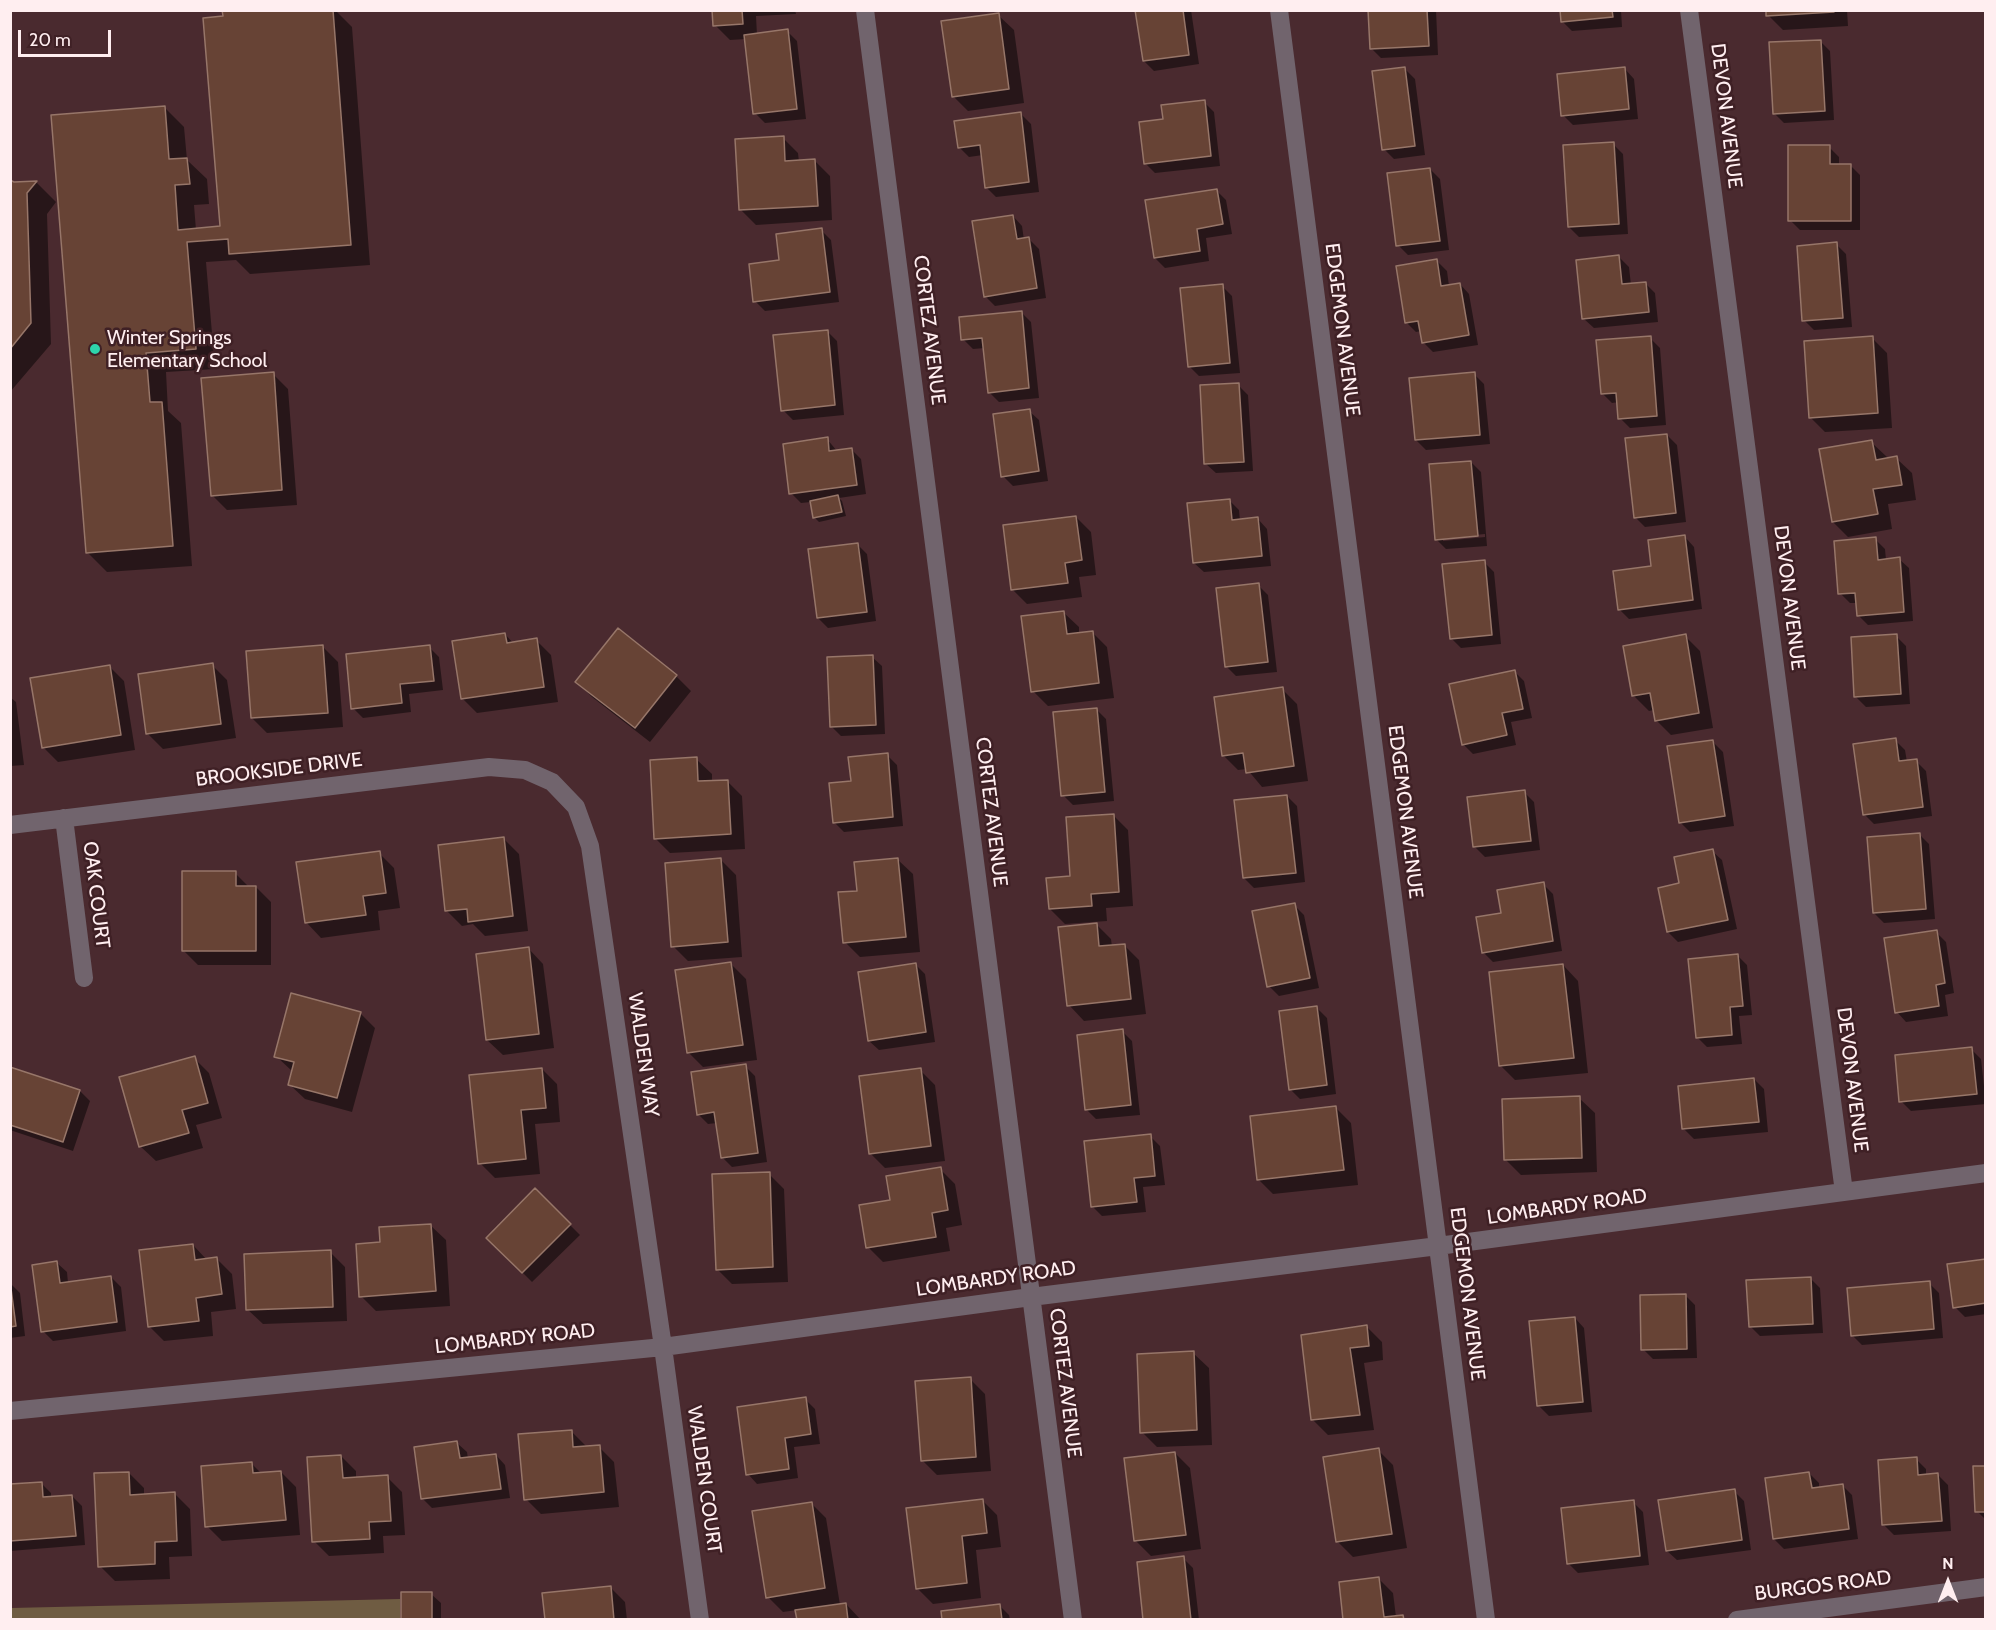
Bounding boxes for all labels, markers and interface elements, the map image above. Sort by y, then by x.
scale bar [21,18,114,56]
text: 20 m [29,29,71,51]
street label: DEVON AVENUE [1705,42,1747,190]
street label: EDGEMON AVENUE [1319,242,1365,418]
street label: CORTEZ AVENUE [908,254,950,406]
place label: Winter Springs Elementary School [107,326,267,373]
marker: Winter Springs Elementary School [88,342,102,356]
street label: DEVON AVENUE [1768,524,1810,672]
street label: EDGEMON AVENUE [1382,724,1428,900]
street label: CORTEZ AVENUE [970,736,1012,888]
street label: BROOKSIDE DRIVE [194,748,364,792]
street label: OAK COURT [78,840,114,950]
street label: WALDEN WAY [622,991,664,1119]
street label: DEVON AVENUE [1831,1006,1873,1154]
street label: LOMBARDY ROAD [1486,1184,1648,1230]
street label: EDGEMON AVENUE [1444,1206,1490,1382]
street label: LOMBARDY ROAD [915,1256,1077,1302]
street label: CORTEZ AVENUE [1044,1307,1086,1459]
street label: LOMBARDY ROAD [434,1319,596,1359]
street label: WALDEN COURT [682,1405,726,1555]
north arrow [1918,1552,1978,1612]
text: N [1942,1554,1954,1573]
street label: BURGOS ROAD [1753,1566,1893,1606]

